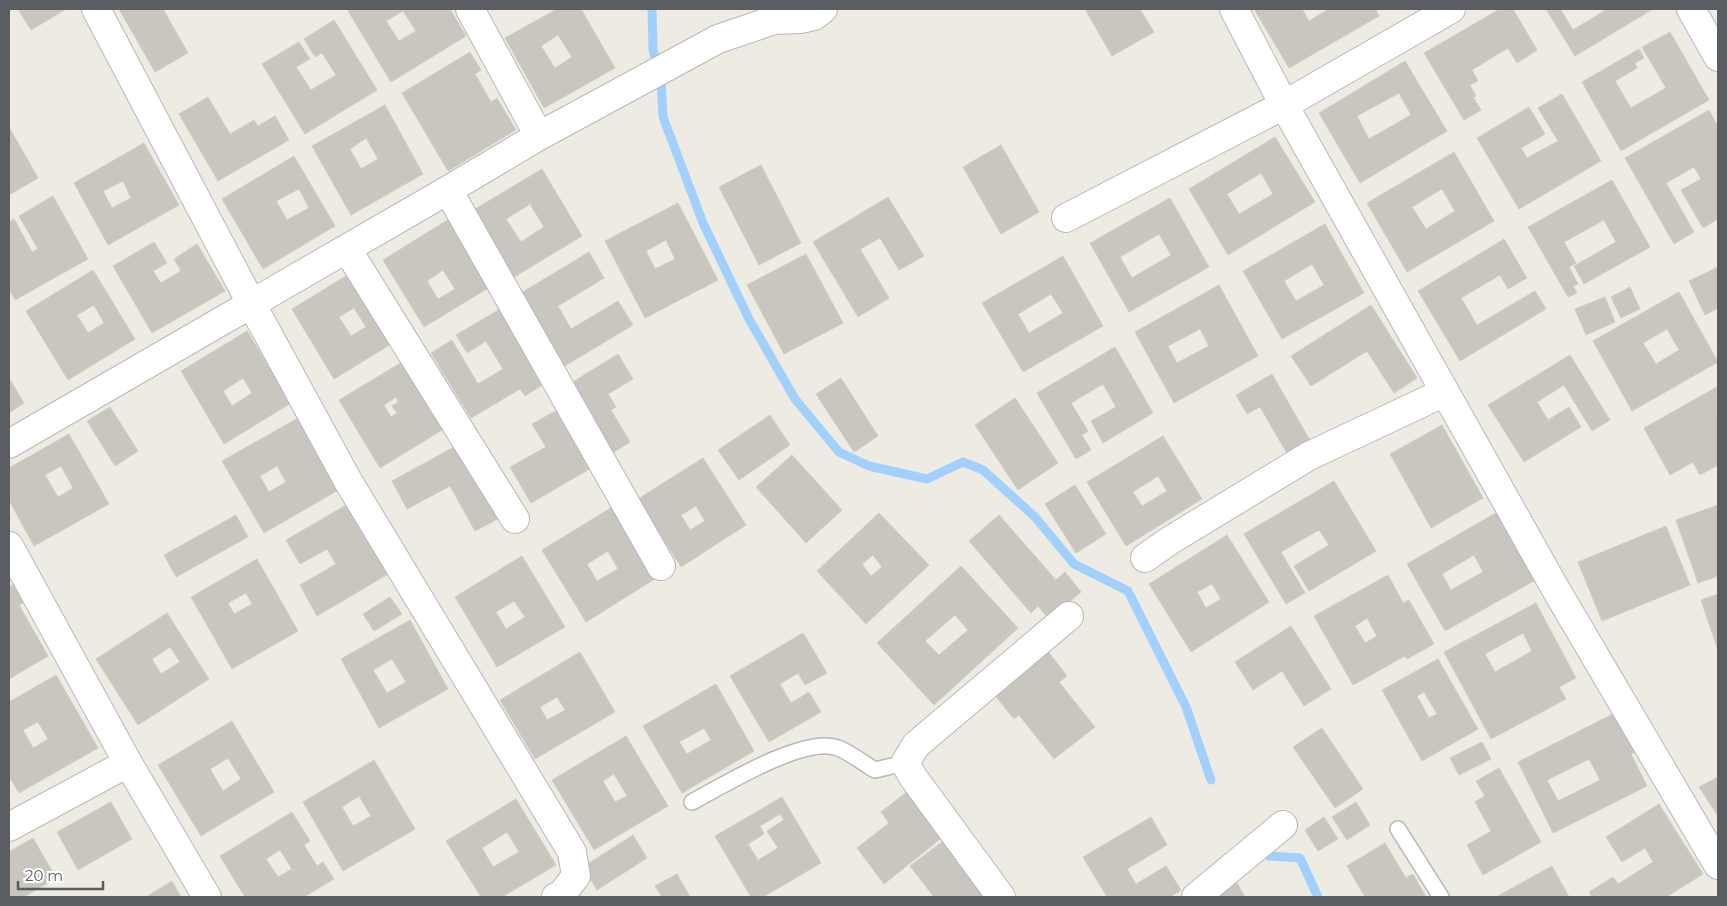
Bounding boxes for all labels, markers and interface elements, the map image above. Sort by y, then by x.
scale bar [18,858,102,890]
text: 20 m [25,866,63,885]

